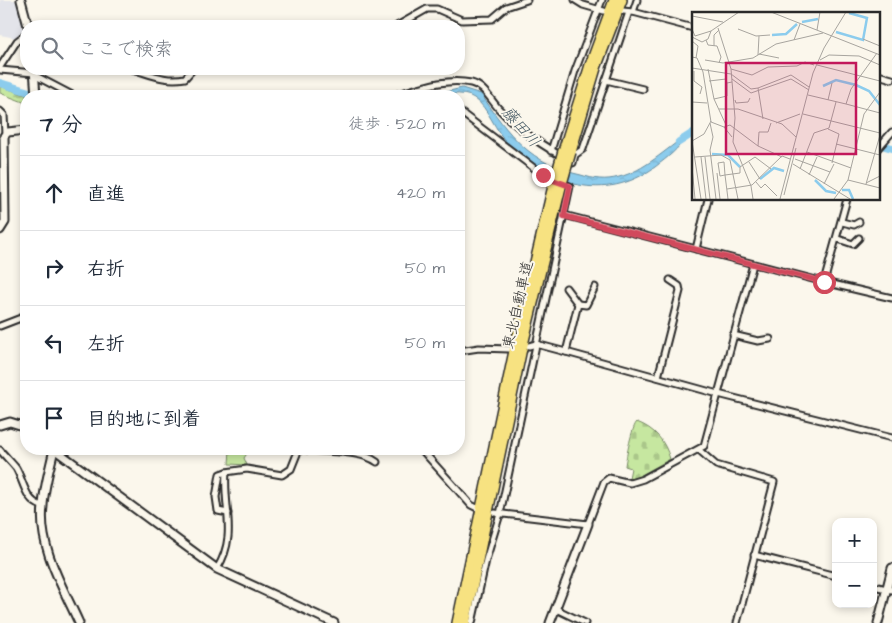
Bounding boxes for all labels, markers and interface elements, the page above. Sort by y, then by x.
inset map [692,12,880,200]
search box [20,20,465,75]
icon: search [38,34,66,62]
text: ここで検索 [78,36,173,63]
water label: 藤田川 [497,102,545,152]
text: 7 分 [40,110,82,139]
text: 徒歩 · 520 m [348,113,445,135]
route end [532,164,555,187]
icon: ahead [40,179,68,207]
text: 直進 [87,181,125,208]
text: 420 m [396,182,445,204]
icon: right [40,254,68,282]
text: 右折 [87,256,125,283]
text: 50 m [405,257,445,279]
street label: 東北自動車道 [498,259,538,351]
route start [813,271,836,294]
icon: left [40,329,68,357]
text: 左折 [87,331,125,358]
text: 50 m [405,332,445,354]
icon: arrive [40,404,68,432]
text: 目的地に到着 [87,406,201,433]
map controls [832,518,877,608]
button: + [832,518,877,563]
button: − [832,563,877,608]

